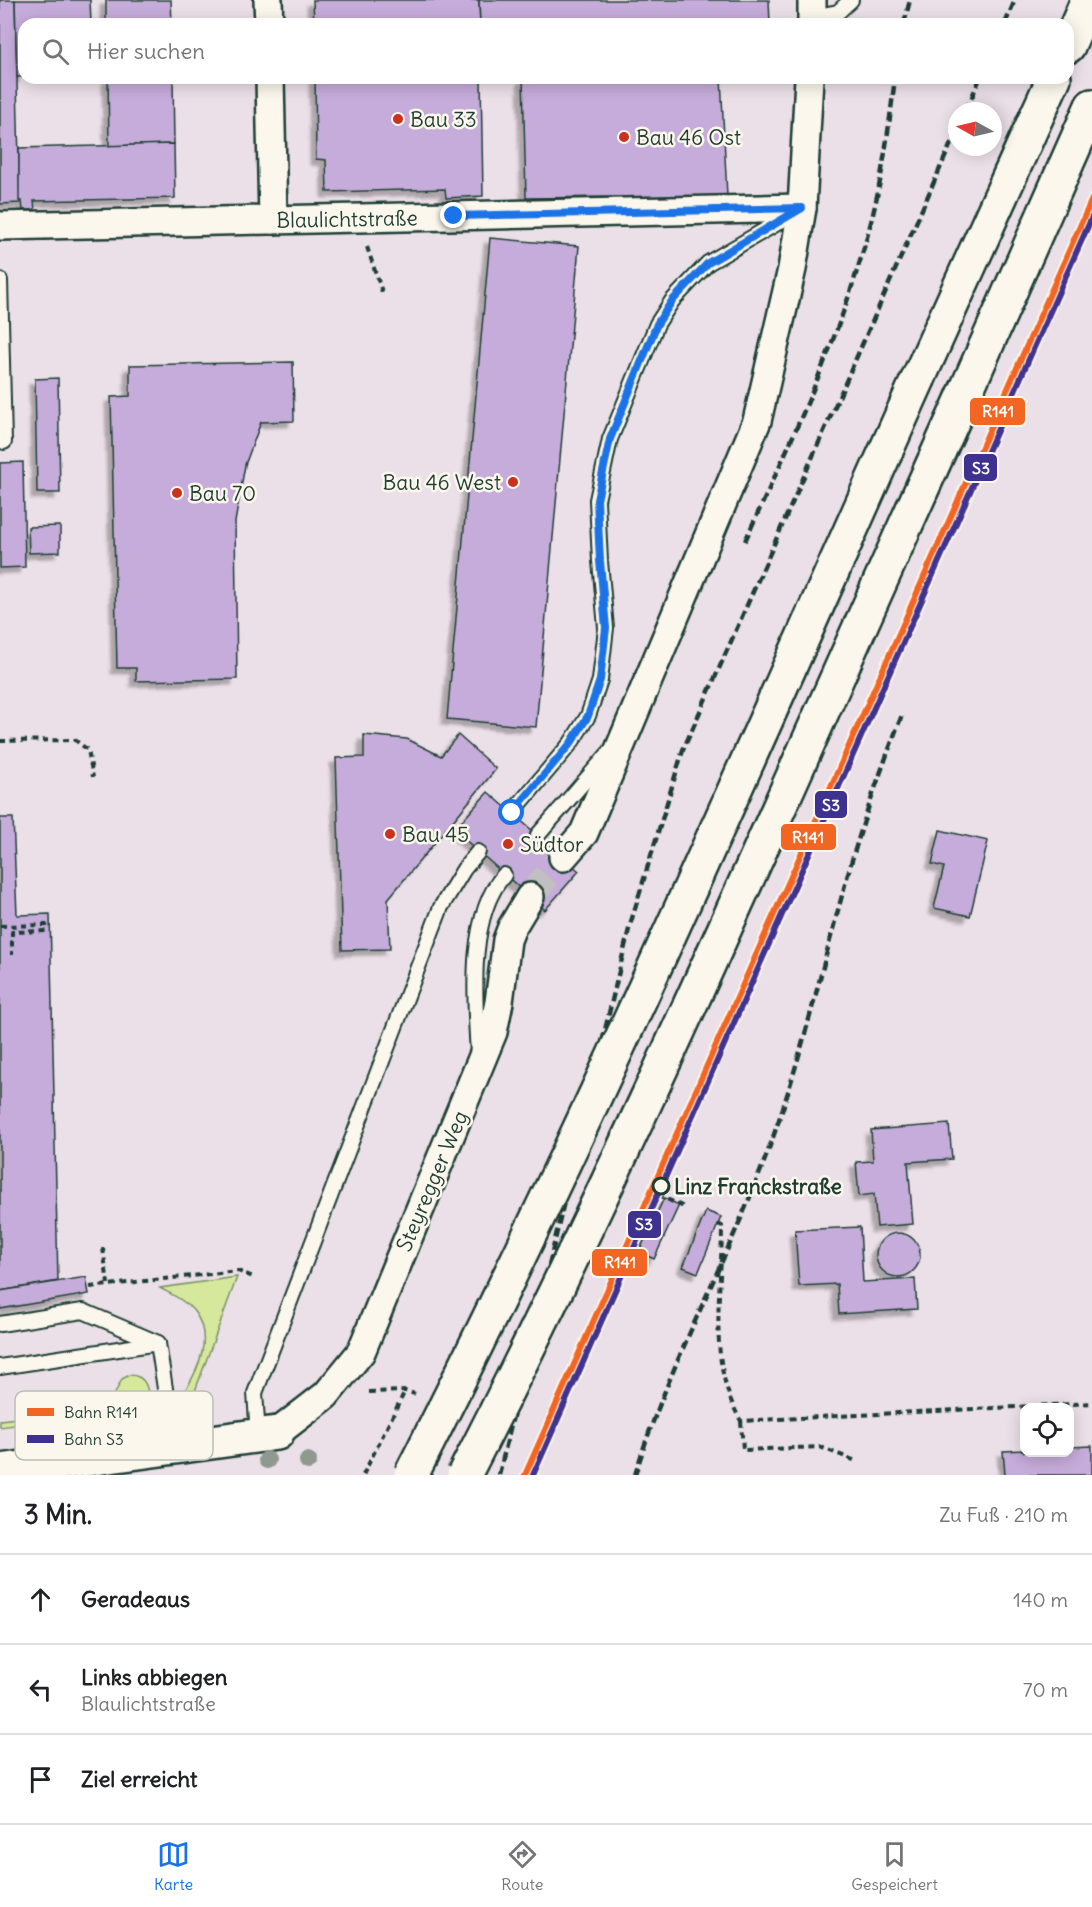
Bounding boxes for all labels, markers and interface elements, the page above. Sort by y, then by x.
search box [18,18,1074,84]
icon: search [39,35,72,68]
text: Hier suchen [87,37,205,65]
north arrow [948,102,1002,156]
place label: Bau 33 [410,106,477,133]
marker: Bau 33 [391,112,405,126]
place label: Bau 46 Ost [636,124,741,151]
marker: Bau 46 Ost [617,130,631,144]
route end [440,202,466,228]
street label: Blaulichtstraße [276,204,418,234]
line badge: R141 [969,397,1026,426]
text: R141 [982,401,1014,421]
line badge: S3 [963,453,998,482]
text: S3 [972,458,990,478]
place label: Bau 46 West [383,469,501,496]
marker: Bau 46 West [506,475,520,489]
place label: Bau 70 [189,480,256,507]
marker: Bau 70 [170,486,184,500]
line badge: S3 [814,790,848,819]
text: S3 [822,795,840,815]
route start [498,799,524,825]
place label: Bau 45 [402,821,469,848]
line badge: R141 [780,823,837,851]
marker: Bau 45 [383,827,397,841]
text: R141 [792,827,824,847]
place label: Südtor [520,831,584,858]
marker: Südtor [501,837,515,851]
street label: Steyregger Weg [390,1107,474,1255]
place label: Linz Franckstraße [674,1173,842,1200]
marker: Linz Franckstraße [652,1177,670,1195]
line badge: S3 [627,1210,662,1239]
text: S3 [635,1214,653,1234]
line badge: R141 [591,1248,648,1277]
text: R141 [604,1252,636,1272]
legend [15,1391,213,1460]
text: Bahn R141 [64,1402,138,1422]
map controls [1020,1403,1074,1457]
button: locate [1020,1403,1074,1457]
text: Bahn S3 [64,1429,124,1449]
text: 3 Min. [24,1498,92,1531]
text: Zu Fuß · 210 m [939,1502,1068,1527]
icon: ahead [24,1583,57,1616]
text: Geradeaus [81,1585,190,1613]
text: 140 m [1013,1587,1068,1612]
text: Links abbiegen [81,1663,228,1691]
icon: left [24,1673,57,1706]
text: 70 m [1023,1677,1068,1702]
text: Blaulichtstraße [81,1691,216,1716]
icon: arrive [24,1763,57,1796]
text: Ziel erreicht [81,1765,198,1793]
tab: Karte [154,1838,193,1894]
tab: Route [501,1838,543,1894]
tab: Gespeichert [851,1838,938,1894]

